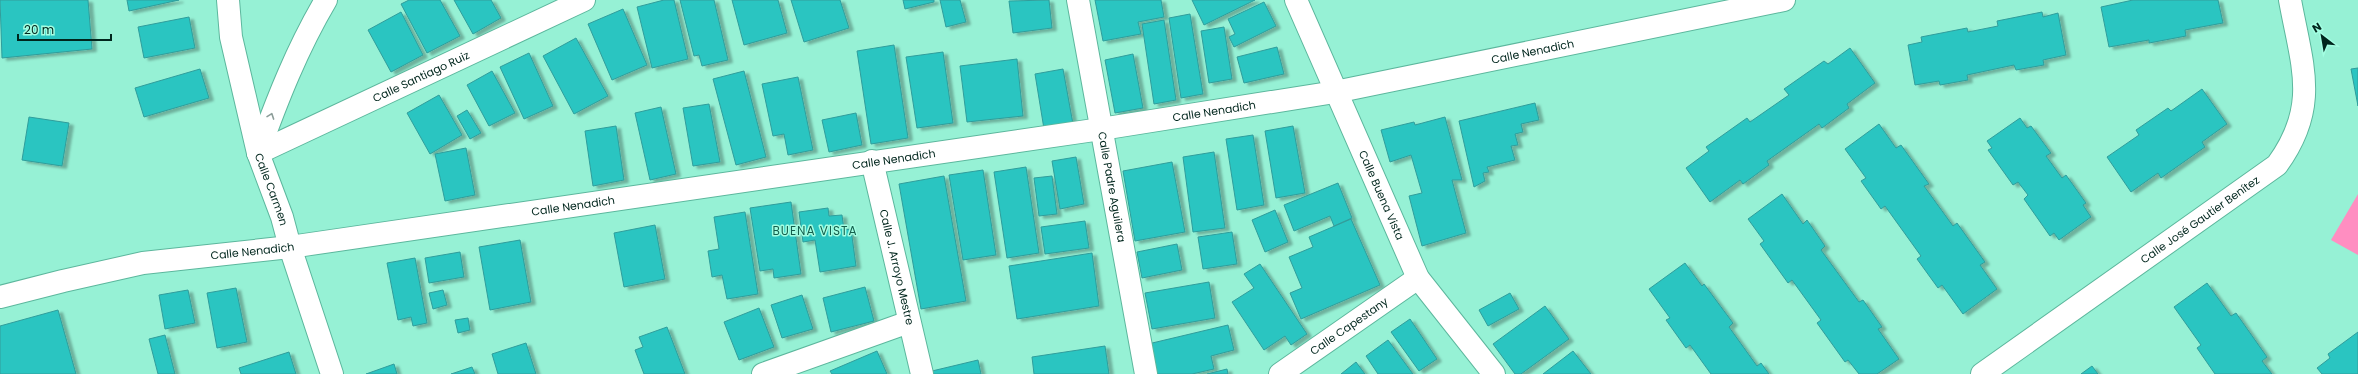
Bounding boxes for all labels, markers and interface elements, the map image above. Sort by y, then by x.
scale bar [18,16,111,42]
north arrow [2302,16,2342,56]
text: N [2309,18,2325,36]
text: 20 m [24,21,54,38]
street label: Calle Nenadich [1490,35,1575,68]
street label: Calle Santiago Ruiz [370,47,472,106]
street label: Calle Nenadich [1171,97,1257,126]
one-way arrow [266,113,275,120]
street label: Calle Padre Aguilera [1094,130,1130,243]
street label: Calle Nenadich [851,145,937,173]
street label: Calle Buena Vista [1355,148,1408,242]
street label: Calle Carmen [251,151,292,227]
street label: Calle José Gautier Benítez [2137,172,2263,267]
street label: Calle Nenadich [530,192,616,220]
street label: Calle J. Arroyo Mestre [876,208,918,327]
district label: BUENA VISTA [772,222,858,239]
street label: Calle Nenadich [210,238,295,264]
street label: Calle Capestany [1307,293,1392,359]

